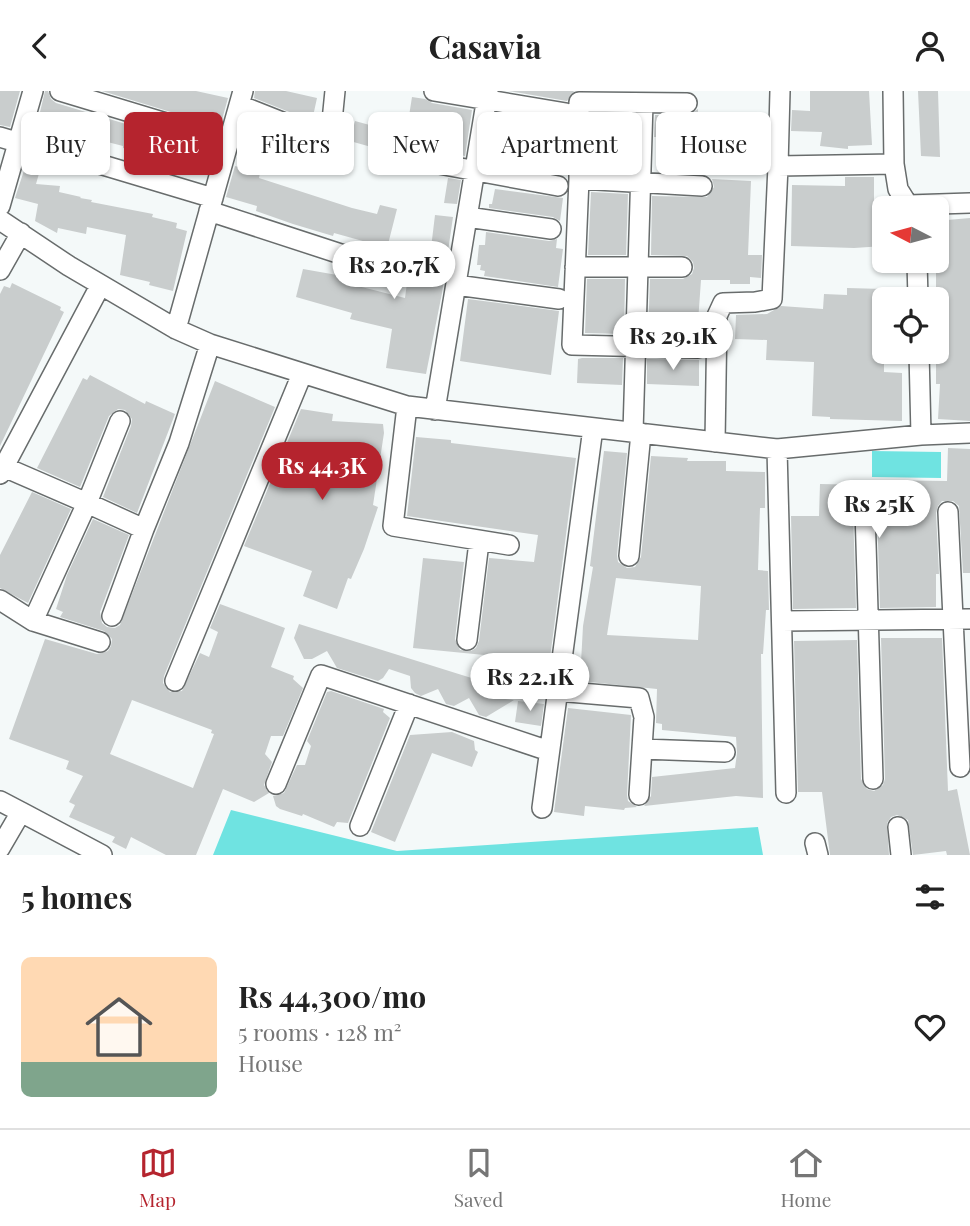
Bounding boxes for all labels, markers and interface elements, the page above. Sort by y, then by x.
text: Casavia [428,24,542,67]
icon: back [21,27,59,65]
icon: person [911,27,949,65]
chip: Buy [21,112,110,175]
chip: Rent [124,112,223,175]
chip: Filters [237,112,354,175]
chip: New [368,112,463,175]
chip: Apartment [477,112,642,175]
chip: House [656,112,771,175]
north arrow [872,196,948,273]
map controls [872,196,949,364]
pin: Rs 20.7K [322,241,466,301]
text: Rs 20.7K [348,248,440,279]
button: locate [872,287,949,364]
pin: Rs 29.1K [601,313,745,372]
text: Rs 29.1K [629,319,717,350]
pin: Rs 44.3K [250,443,394,502]
text: Rs 44.3K [278,449,366,480]
pin: Rs 25K [822,481,936,540]
text: Rs 25K [844,487,914,518]
pin: Rs 22.1K [458,653,602,713]
text: Rs 22.1K [486,660,574,691]
text: 5 homes [21,877,132,917]
icon: filters [911,878,949,916]
text: Rs 44,300/mo [238,976,426,1016]
icon: home [77,985,161,1069]
icon: heart [911,1008,949,1046]
text: 5 rooms · 128 m² [238,1016,402,1047]
text: House [238,1047,303,1078]
tab: Map [139,1144,177,1212]
tab: Saved [454,1144,503,1212]
tab: Home [780,1144,831,1212]

